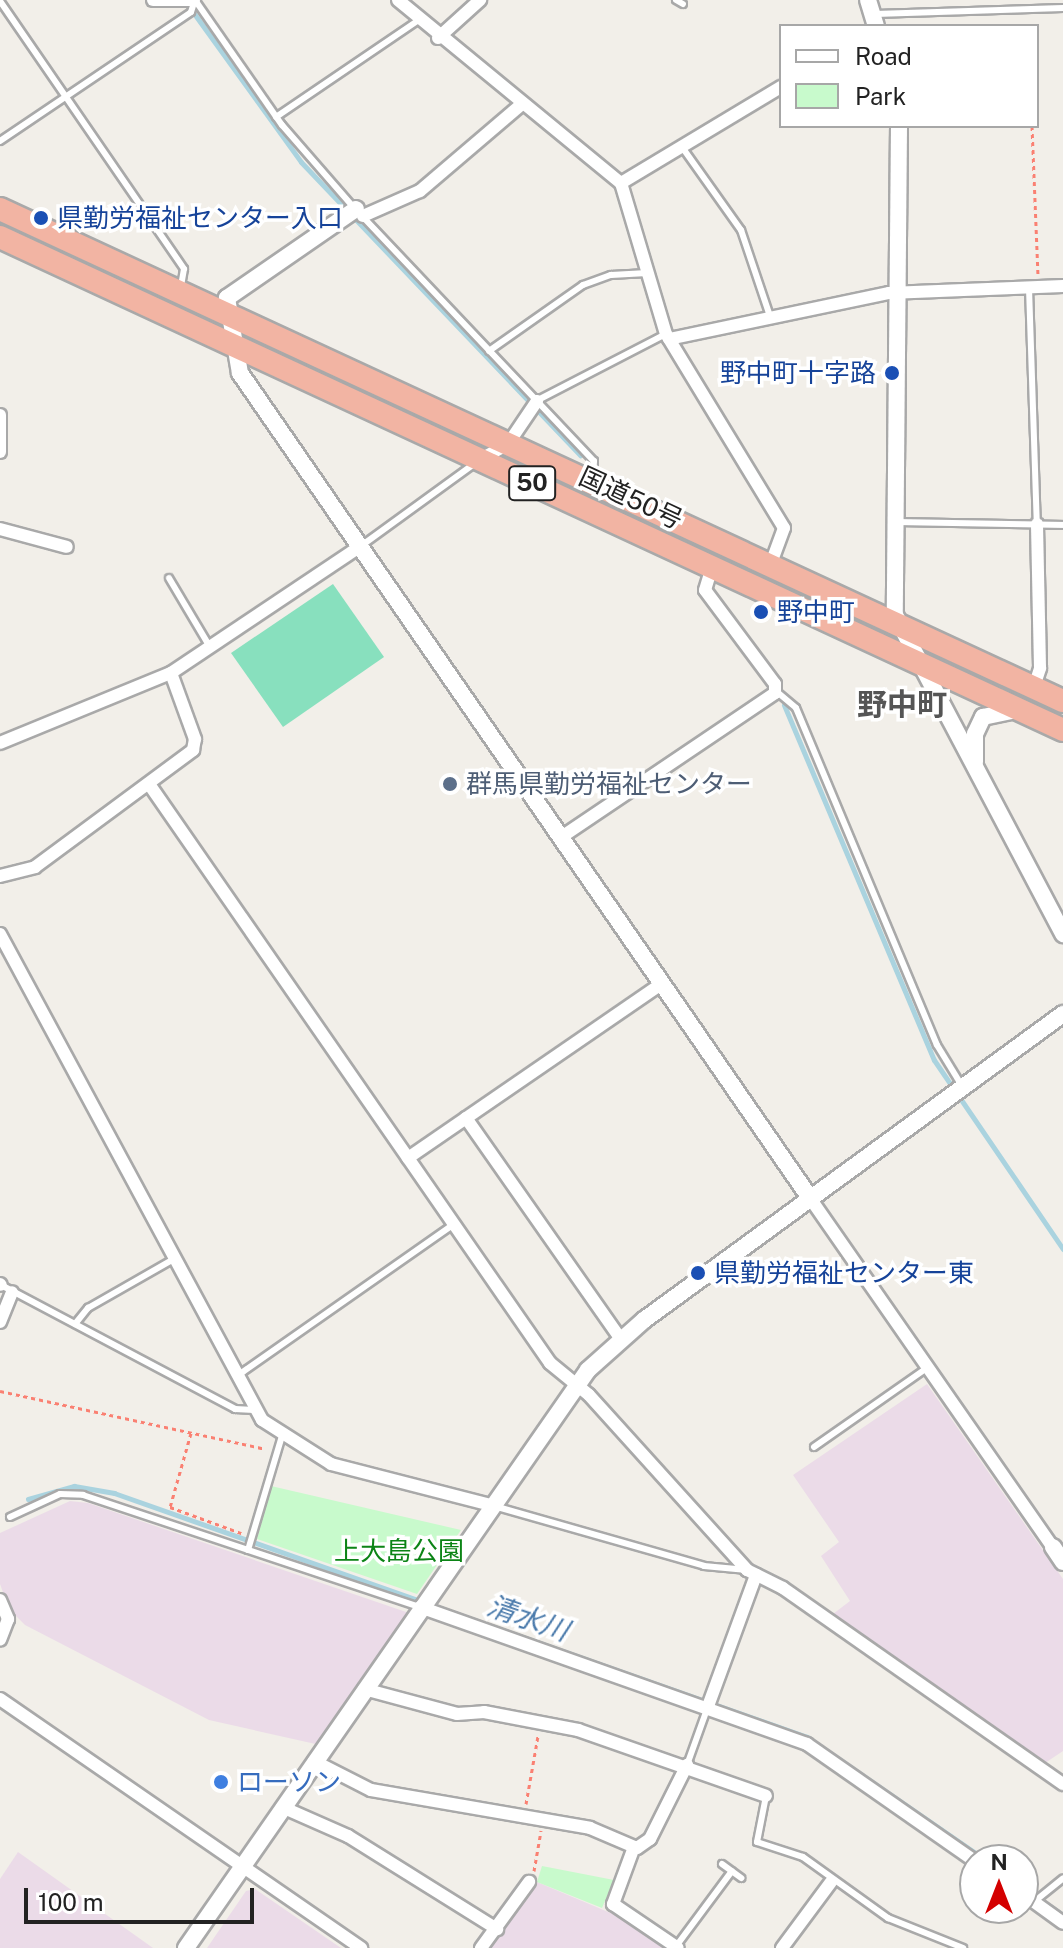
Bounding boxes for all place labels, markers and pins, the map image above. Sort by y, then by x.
place label: 県勤労福祉センター入口 [57,202,343,234]
marker: 県勤労福祉センター入口 [32,209,50,227]
place label: 野中町十字路 [720,357,876,389]
marker: 野中町十字路 [883,364,901,382]
place label: 野中町 [777,596,855,628]
marker: 野中町 [752,603,770,621]
place label: 群馬県勤労福祉センター [466,768,752,800]
marker: 群馬県勤労福祉センター [441,775,459,793]
place label: 県勤労福祉センター東 [714,1257,974,1289]
marker: 県勤労福祉センター東 [689,1264,707,1282]
place label: ローソン [237,1766,341,1798]
marker: ローソン [212,1773,230,1791]

